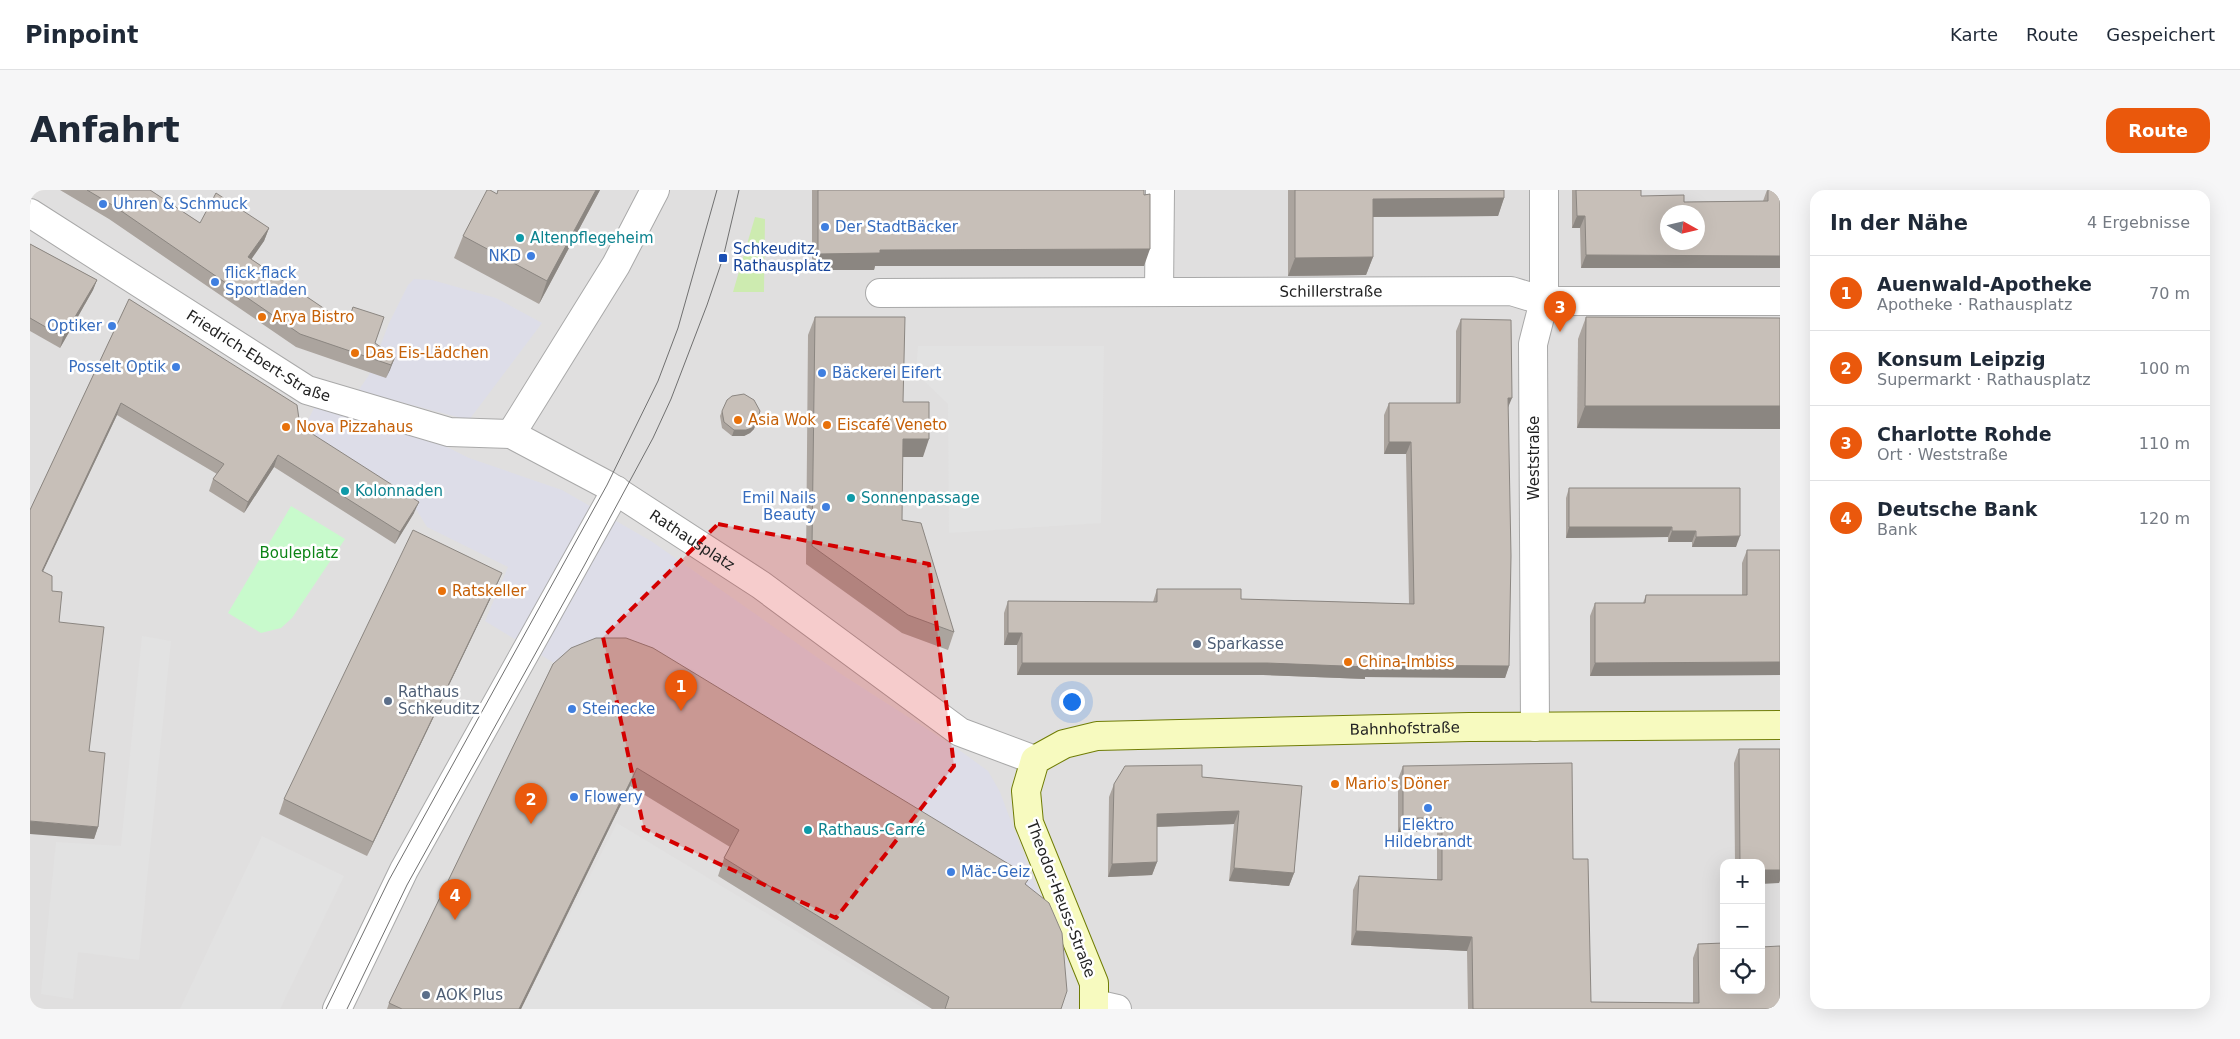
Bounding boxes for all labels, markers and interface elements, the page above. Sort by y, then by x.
text: Pinpoint [25,21,138,49]
text: Karte [1950,24,1998,45]
text: Route [2026,24,2078,45]
text: Gespeichert [2106,24,2215,45]
button: Route [2106,108,2210,153]
text: Anfahrt [30,110,180,150]
place label: Uhren & Schmuck [113,195,248,213]
marker: Uhren & Schmuck [97,198,109,210]
north arrow [1660,205,1705,250]
text: In der Nähe [1830,211,1968,235]
text: 4 Ergebnisse [2087,213,2190,232]
place label: Der StadtBäcker [835,218,959,236]
marker: Der StadtBäcker [819,221,831,233]
place label: Altenpflegeheim [530,229,654,247]
marker: Altenpflegeheim [514,232,526,244]
place label: Schkeuditz, Rathausplatz [733,240,831,275]
place label: NKD [488,247,521,265]
marker: NKD [525,250,537,262]
marker: Schkeuditz, Rathausplatz [717,252,729,264]
place label: flick-flack Sportladen [225,264,307,299]
text: Auenwald-Apotheke [1877,273,2092,295]
marker: flick-flack Sportladen [209,276,221,288]
street label: Schillerstraße [1279,282,1383,301]
text: 1 [1840,284,1852,303]
text: 70 m [2149,284,2190,303]
pin: 3 [1544,291,1576,332]
text: Apotheke · Rathausplatz [1877,295,2072,314]
street label: Friedrich-Ebert-Straße [183,306,333,405]
place label: Arya Bistro [272,308,354,326]
marker: Arya Bistro [256,311,268,323]
place label: Optiker [47,317,103,335]
marker: Optiker [106,320,118,332]
place label: Das Eis-Lädchen [365,344,489,362]
marker: Das Eis-Lädchen [349,347,361,359]
text: Konsum Leipzig [1877,348,2046,370]
place label: Posselt Optik [69,358,166,376]
text: 2 [1840,359,1852,378]
text: 100 m [2139,359,2190,378]
marker: Posselt Optik [170,361,182,373]
place label: Bäckerei Eifert [832,364,941,382]
marker: Bäckerei Eifert [816,367,828,379]
text: Supermarkt · Rathausplatz [1877,370,2091,389]
place label: Asia Wok [748,411,816,429]
marker: Asia Wok [732,414,744,426]
place label: Eiscafé Veneto [837,416,947,434]
street label: Weststraße [1525,416,1543,500]
place label: Nova Pizzahaus [296,418,413,436]
marker: Eiscafé Veneto [821,419,833,431]
marker: Nova Pizzahaus [280,421,292,433]
text: Charlotte Rohde [1877,423,2052,445]
text: 3 [1840,434,1852,453]
text: 110 m [2139,434,2190,453]
text: Ort · Weststraße [1877,445,2008,464]
place label: Kolonnaden [355,482,443,500]
marker: Kolonnaden [339,485,351,497]
place label: Emil Nails Beauty [742,489,816,524]
place label: Sonnenpassage [861,489,980,507]
marker: Sonnenpassage [845,492,857,504]
text: Deutsche Bank [1877,498,2037,520]
marker: Emil Nails Beauty [820,501,832,513]
street label: Rathausplatz [646,506,738,575]
text: 4 [1840,509,1852,528]
text: 120 m [2139,509,2190,528]
text: Bank [1877,520,1917,539]
park label: Bouleplatz [259,544,339,562]
place label: Ratskeller [452,582,527,600]
marker: Ratskeller [436,585,448,597]
place label: Sparkasse [1207,635,1284,653]
marker: Sparkasse [1191,638,1203,650]
place label: China-Imbiss [1358,653,1455,671]
marker: China-Imbiss [1342,656,1354,668]
pin: 1 [665,670,697,711]
place label: Rathaus Schkeuditz [398,683,480,718]
your location [1059,689,1085,715]
marker: Rathaus Schkeuditz [382,695,394,707]
place label: Steinecke [582,700,655,718]
marker: Steinecke [566,703,578,715]
street label: Bahnhofstraße [1349,718,1460,739]
place label: Mario's Döner [1345,775,1450,793]
marker: Mario's Döner [1329,778,1341,790]
pin: 2 [515,783,547,824]
place label: Flowery [584,788,643,806]
marker: Flowery [568,791,580,803]
marker: Elektro Hildebrandt [1422,802,1434,814]
place label: Elektro Hildebrandt [1384,816,1472,851]
street label: Theodor-Heuss-Straße [1022,817,1099,980]
place label: Rathaus-Carré [818,821,925,839]
marker: Rathaus-Carré [802,824,814,836]
map controls [1720,859,1765,994]
button: + [1720,859,1765,904]
place label: Mäc-Geiz [961,863,1030,881]
marker: Mäc-Geiz [945,866,957,878]
pin: 4 [439,879,471,920]
button: − [1720,904,1765,949]
button: locate [1720,949,1765,994]
place label: AOK Plus [436,986,503,1004]
marker: AOK Plus [420,989,432,1001]

